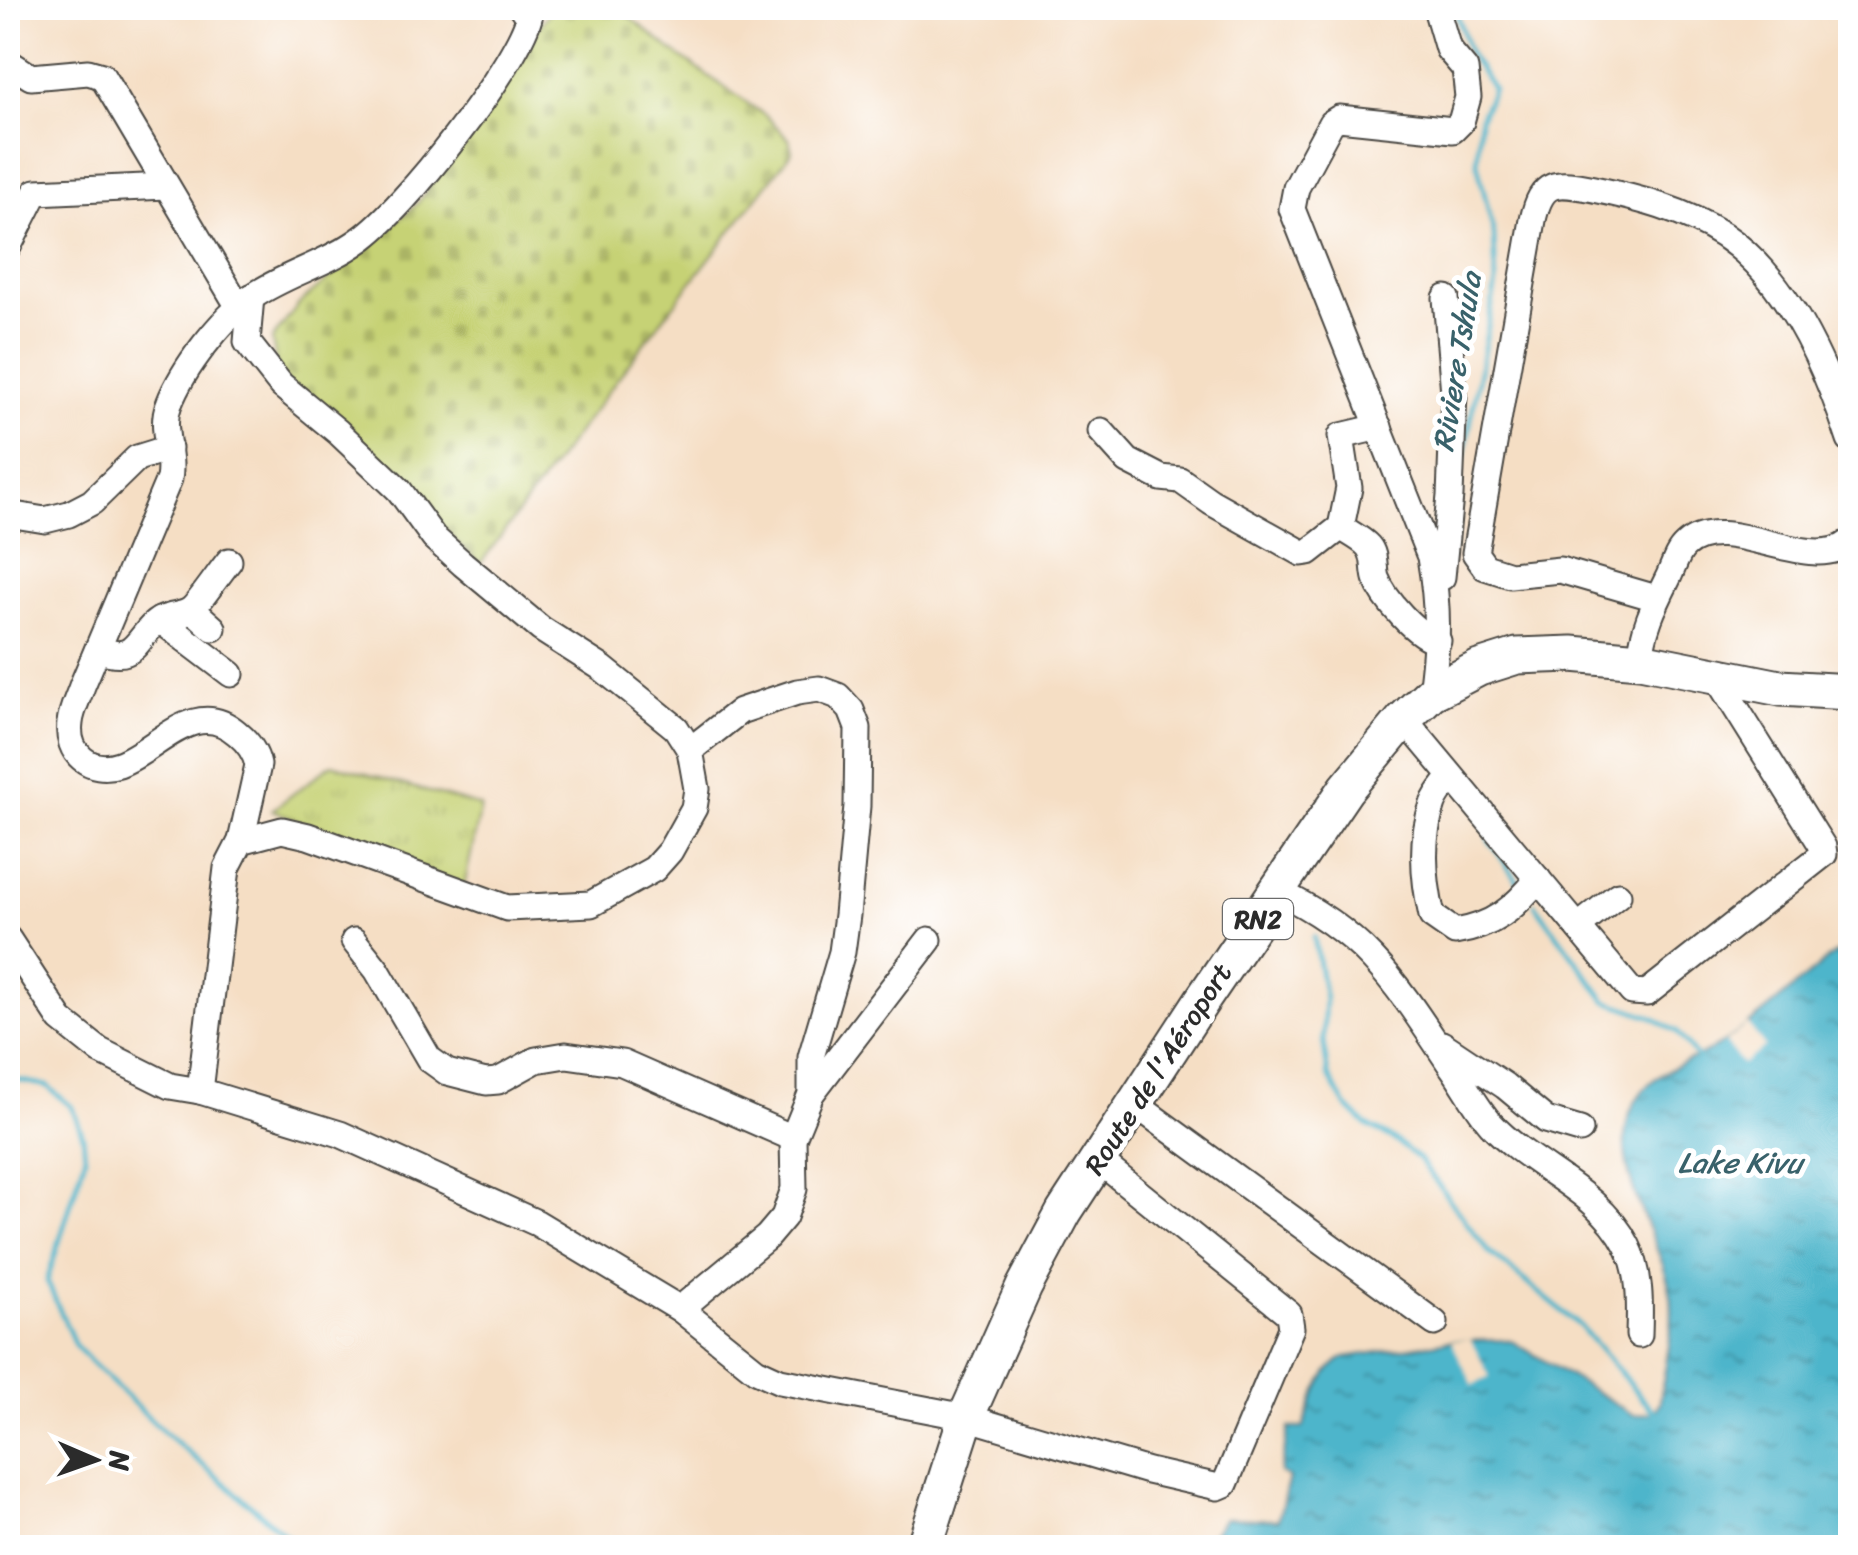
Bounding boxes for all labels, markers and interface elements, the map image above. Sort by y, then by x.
water label: Riviere Tshula [1416,266,1498,455]
road number: RN2 [1223,899,1293,939]
street label: Route de l'Aéroport [1071,953,1245,1185]
water label: Lake Kivu [1678,1136,1806,1190]
north arrow [45,1410,145,1510]
text: N [95,1449,144,1472]

